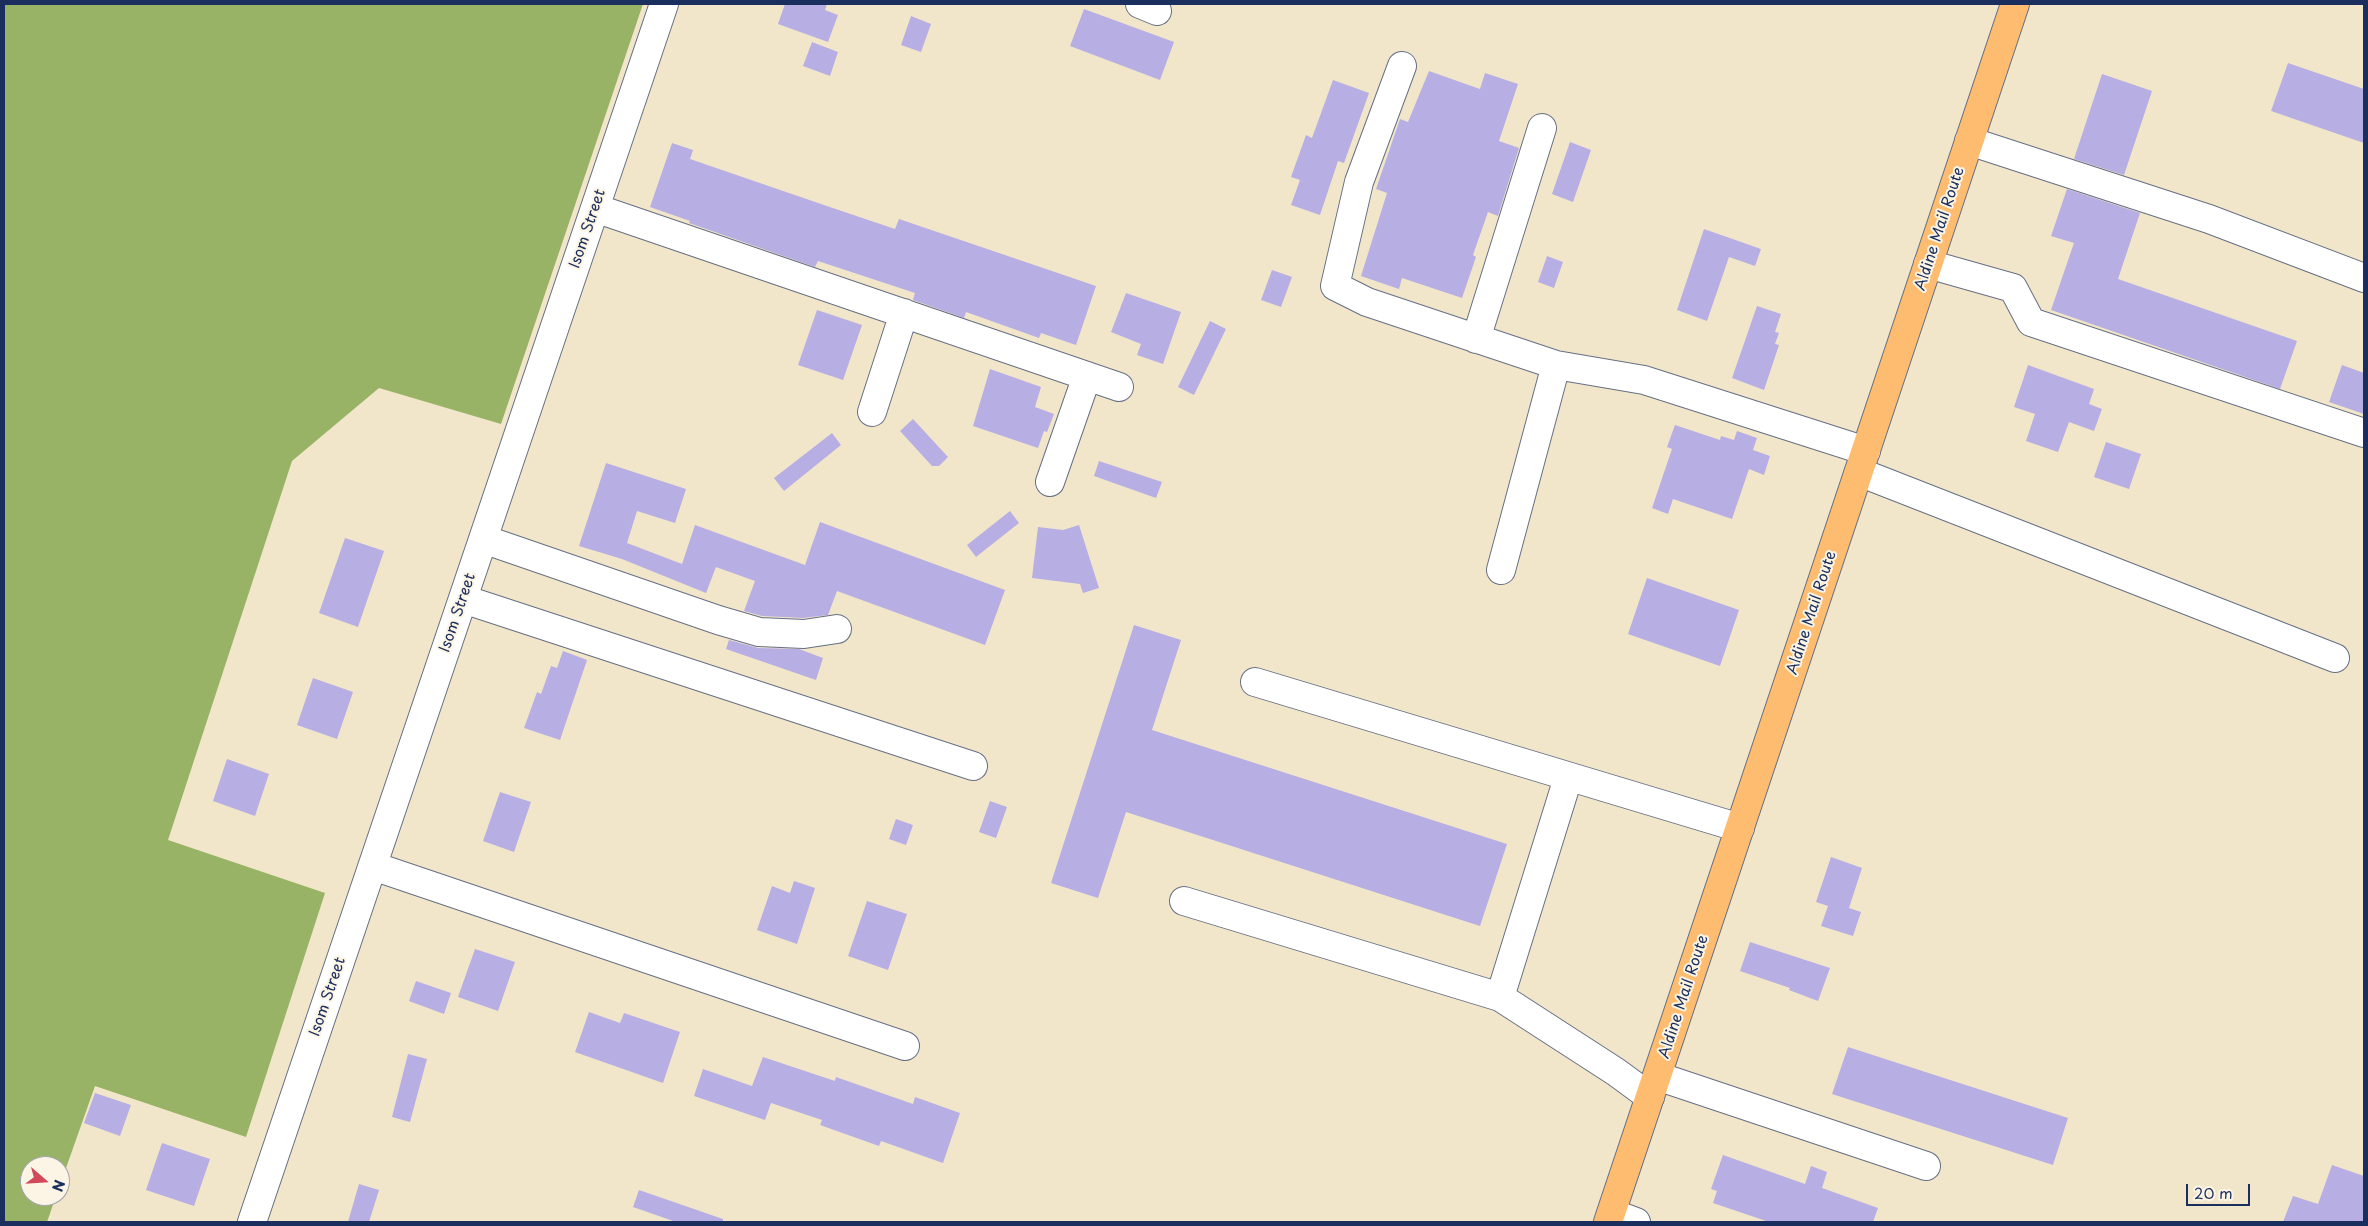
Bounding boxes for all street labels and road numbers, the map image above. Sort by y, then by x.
street label: Aldine Mail Route [1912,165,1968,293]
street label: Isom Street [566,187,610,271]
street label: Aldine Mail Route [1784,549,1840,677]
street label: Isom Street [436,571,480,655]
street label: Aldine Mail Route [1656,933,1712,1061]
street label: Isom Street [306,955,350,1039]

